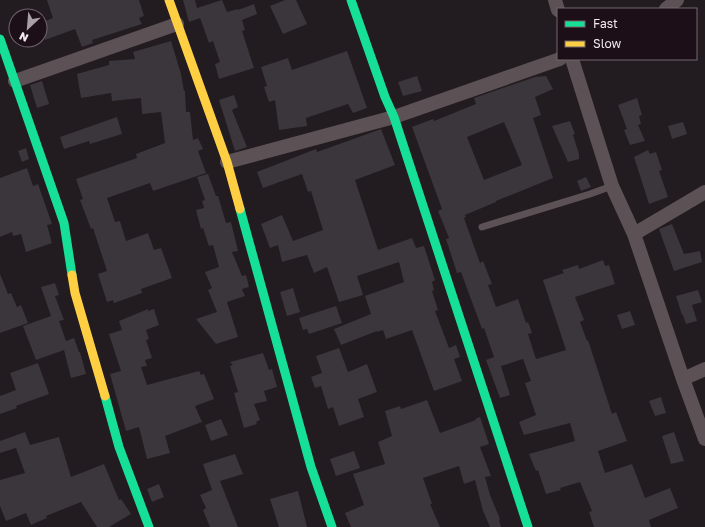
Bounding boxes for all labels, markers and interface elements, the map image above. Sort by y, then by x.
north arrow [8,8,48,48]
legend [557,8,697,60]
text: Fast [593,16,618,31]
text: N [17,30,30,45]
text: Slow [593,36,621,51]

